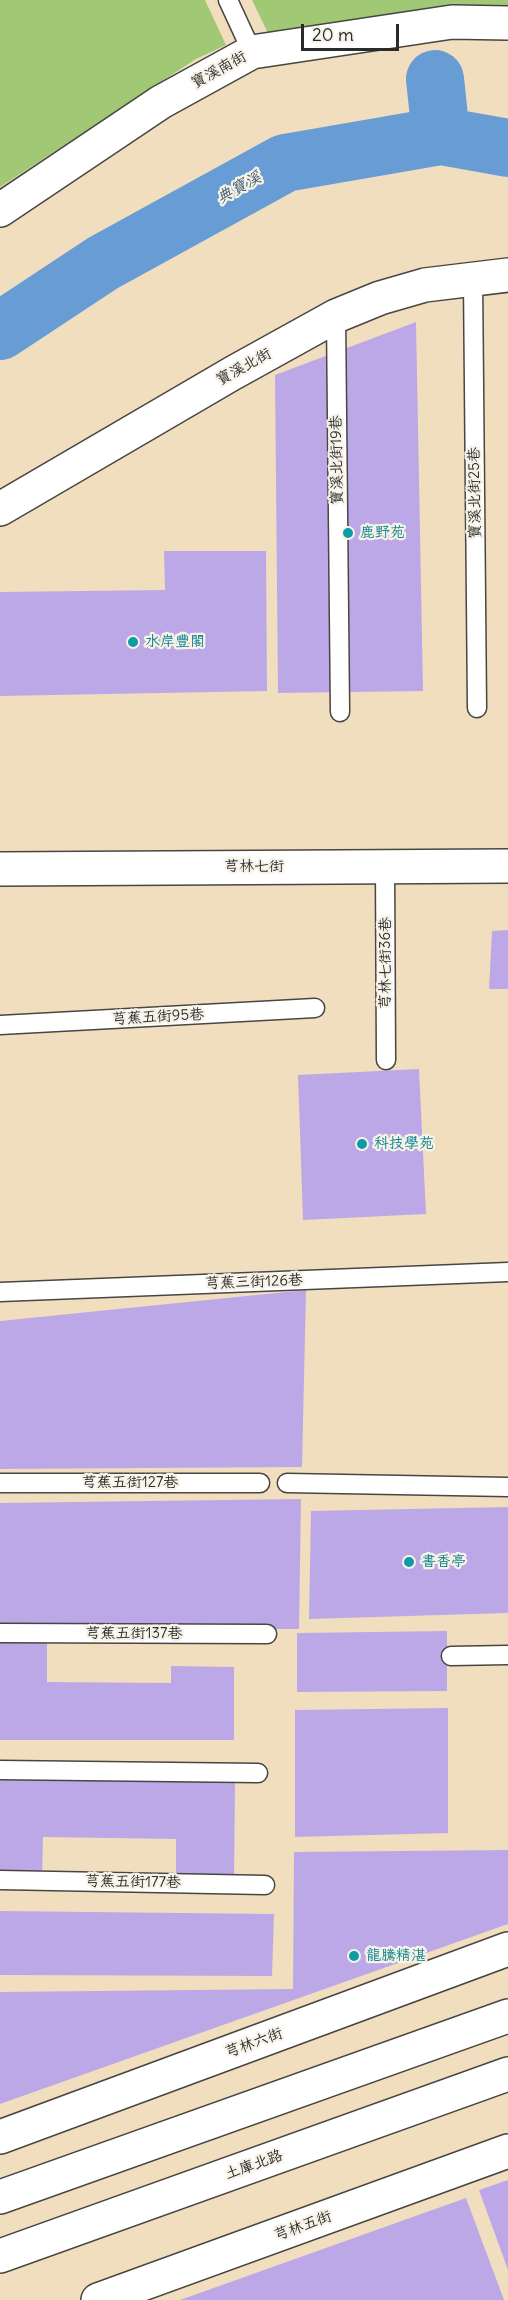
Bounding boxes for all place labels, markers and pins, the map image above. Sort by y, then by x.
place label: 鹿野苑 [360,524,405,542]
marker: 鹿野苑 [341,526,355,540]
place label: 水岸豐閣 [145,633,205,651]
marker: 水岸豐閣 [126,635,140,649]
place label: 科技學苑 [374,1135,434,1153]
marker: 科技學苑 [355,1137,369,1151]
place label: 書香亭 [421,1553,466,1571]
marker: 書香亭 [402,1555,416,1569]
place label: 龍騰精湛 [366,1947,426,1965]
marker: 龍騰精湛 [347,1949,361,1963]

